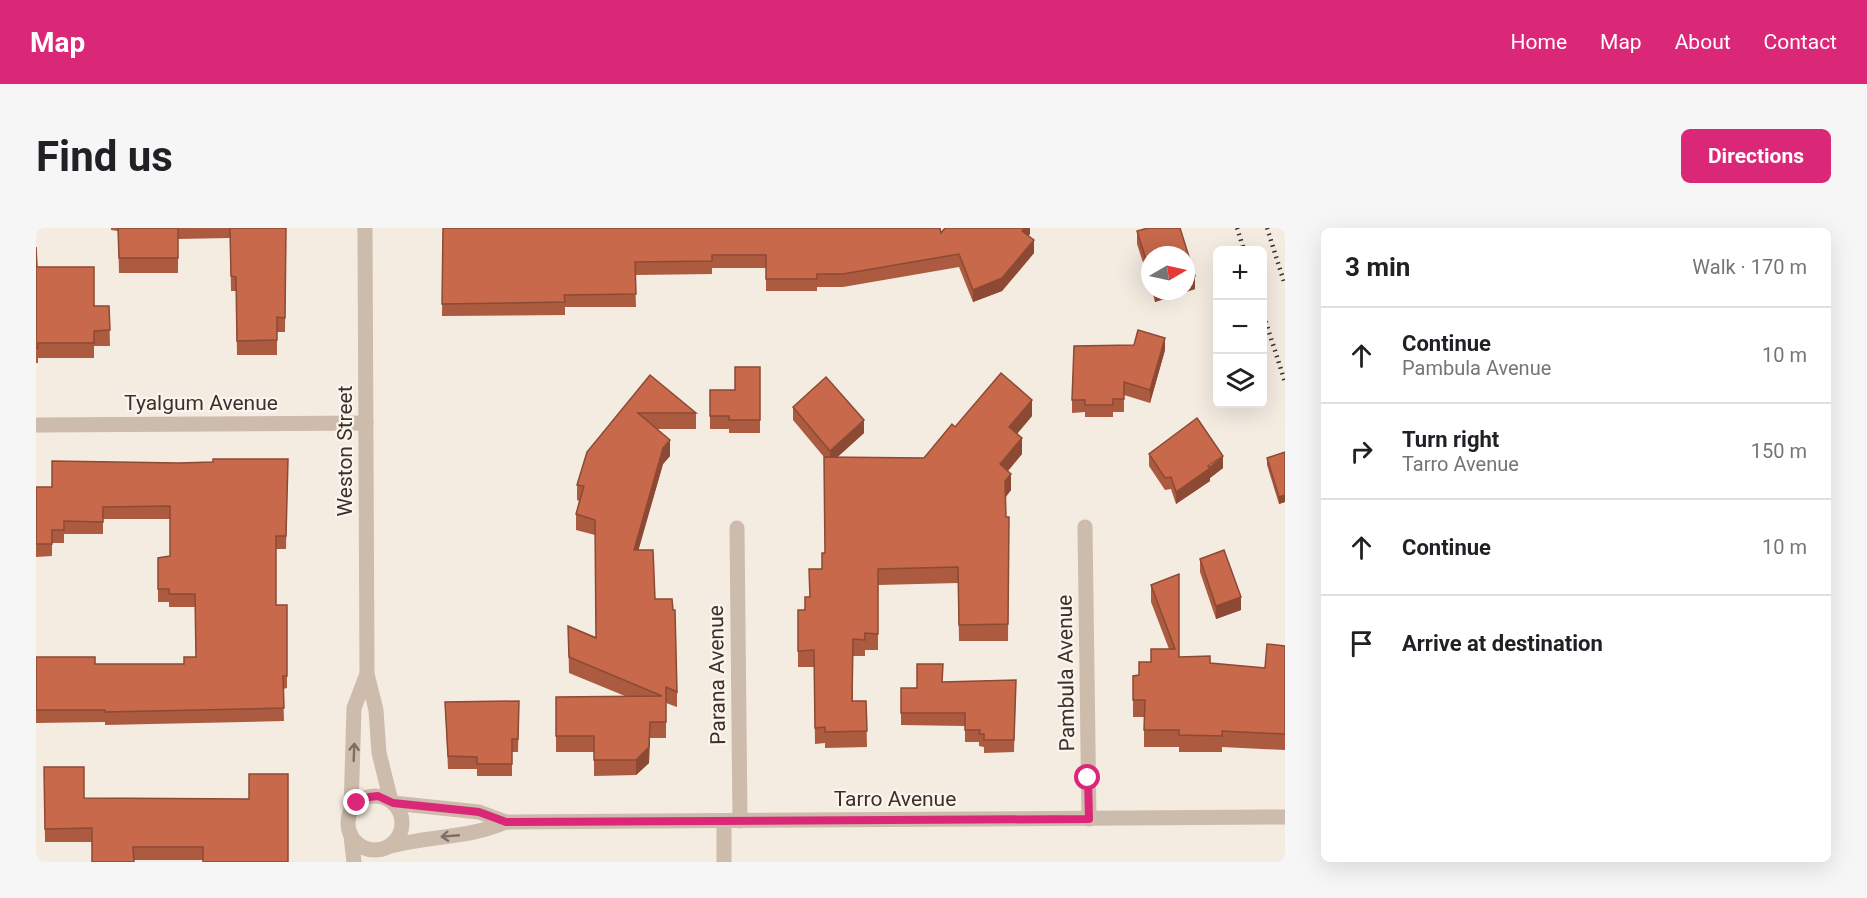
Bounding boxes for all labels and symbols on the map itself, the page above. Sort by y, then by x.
north arrow [1141,246,1195,300]
street label: Weston Street [333,385,357,517]
street label: Tyalgum Avenue [124,391,278,415]
street label: Pambula Avenue [1053,594,1079,752]
street label: Parana Avenue [704,605,730,745]
one-way arrow [348,743,360,763]
route start [1074,764,1100,790]
street label: Tarro Avenue [834,787,956,811]
route end [343,789,369,815]
one-way arrow [441,830,460,841]

